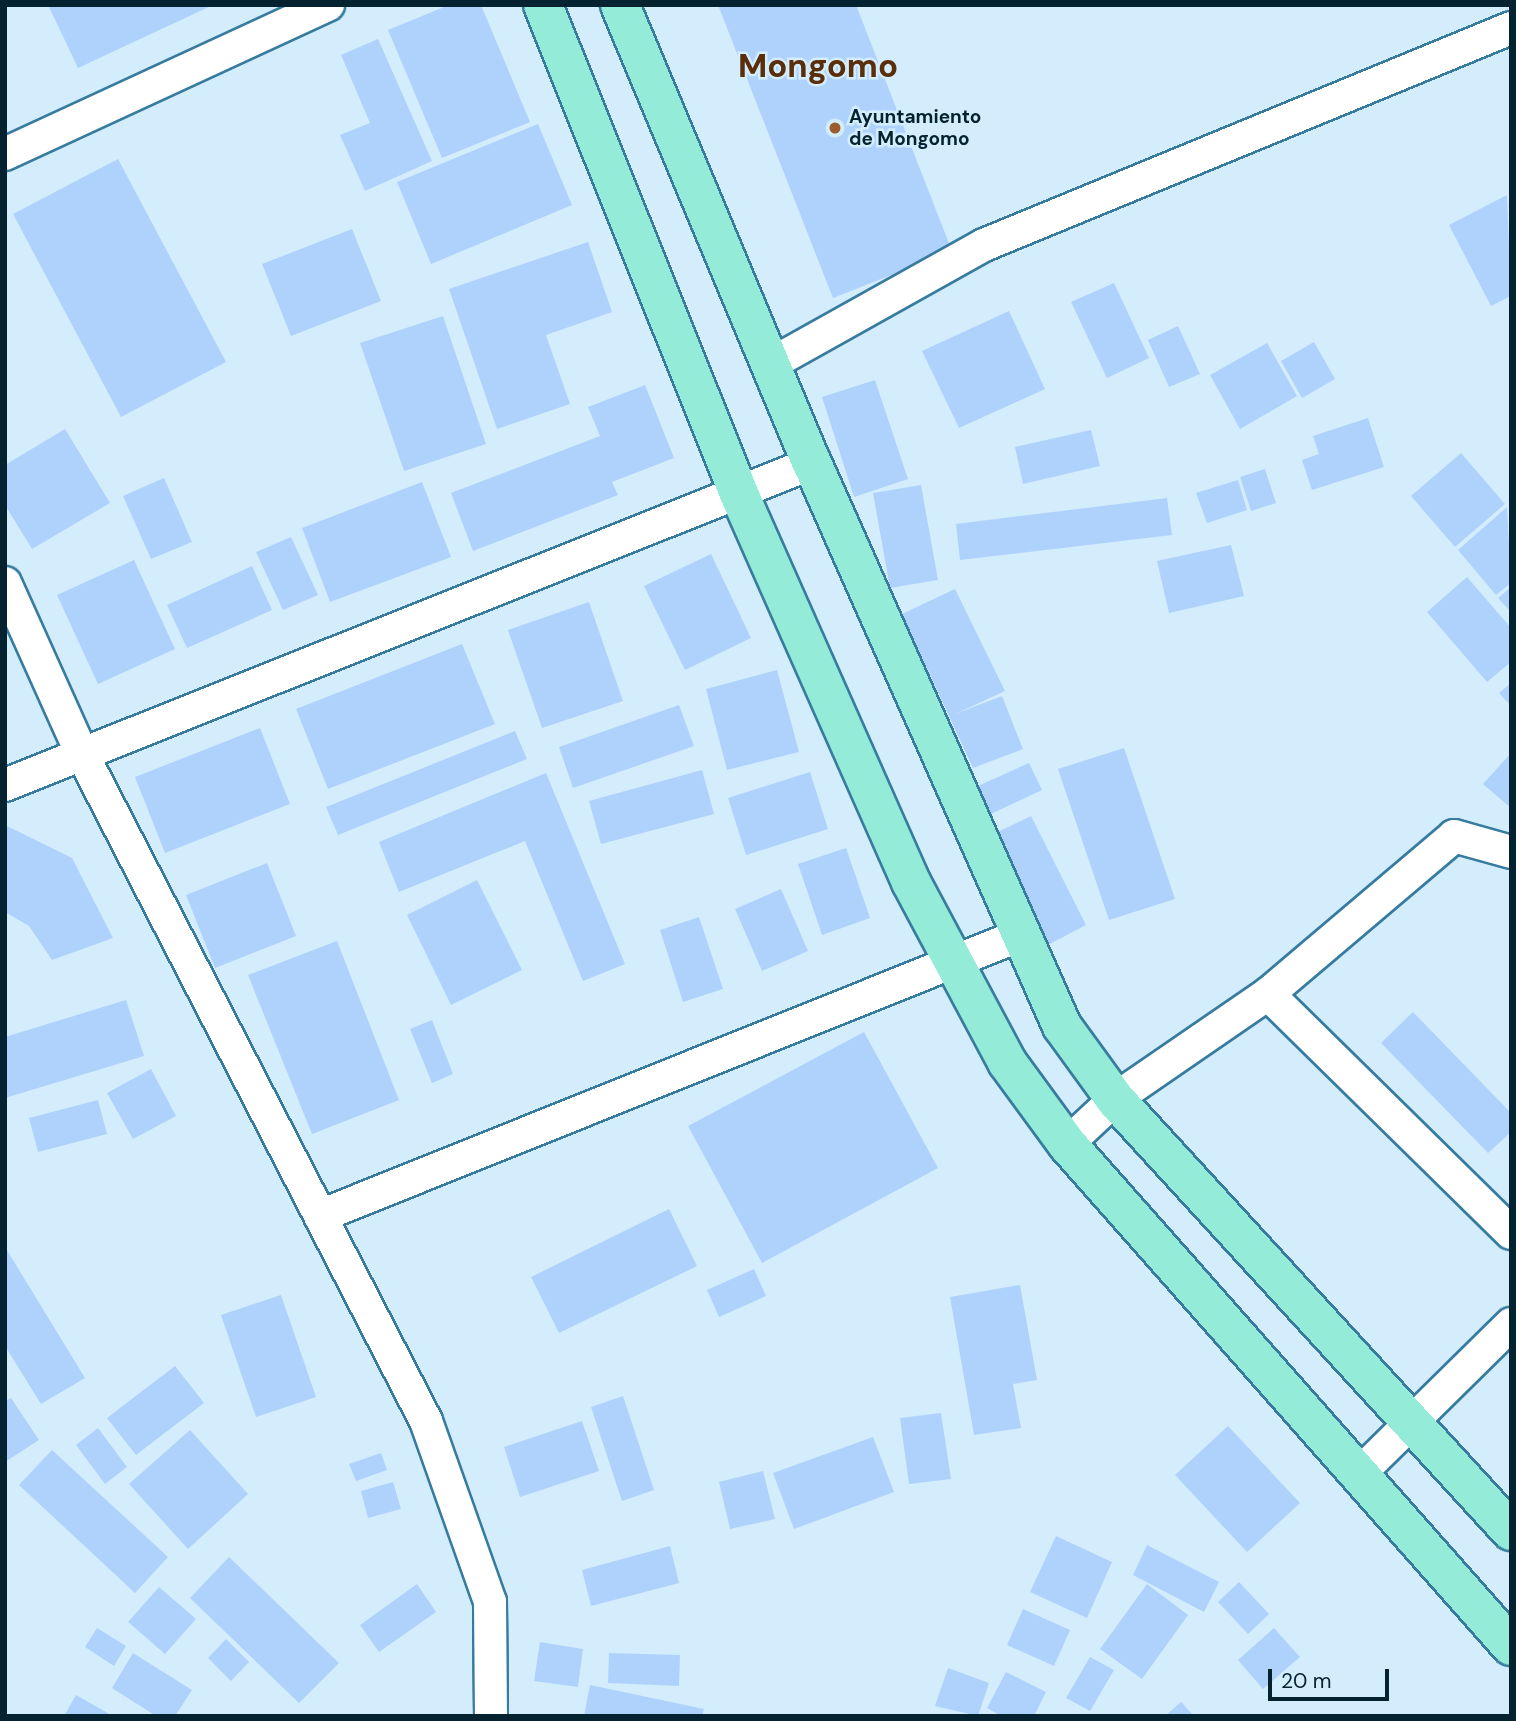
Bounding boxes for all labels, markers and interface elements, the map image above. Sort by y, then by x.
district label: Mongomo [738,46,898,86]
place label: Ayuntamiento de Mongomo [849,106,981,150]
marker: Ayuntamiento de Mongomo [827,120,843,136]
scale bar [1271,1654,1392,1698]
text: 20 m [1281,1667,1332,1695]

